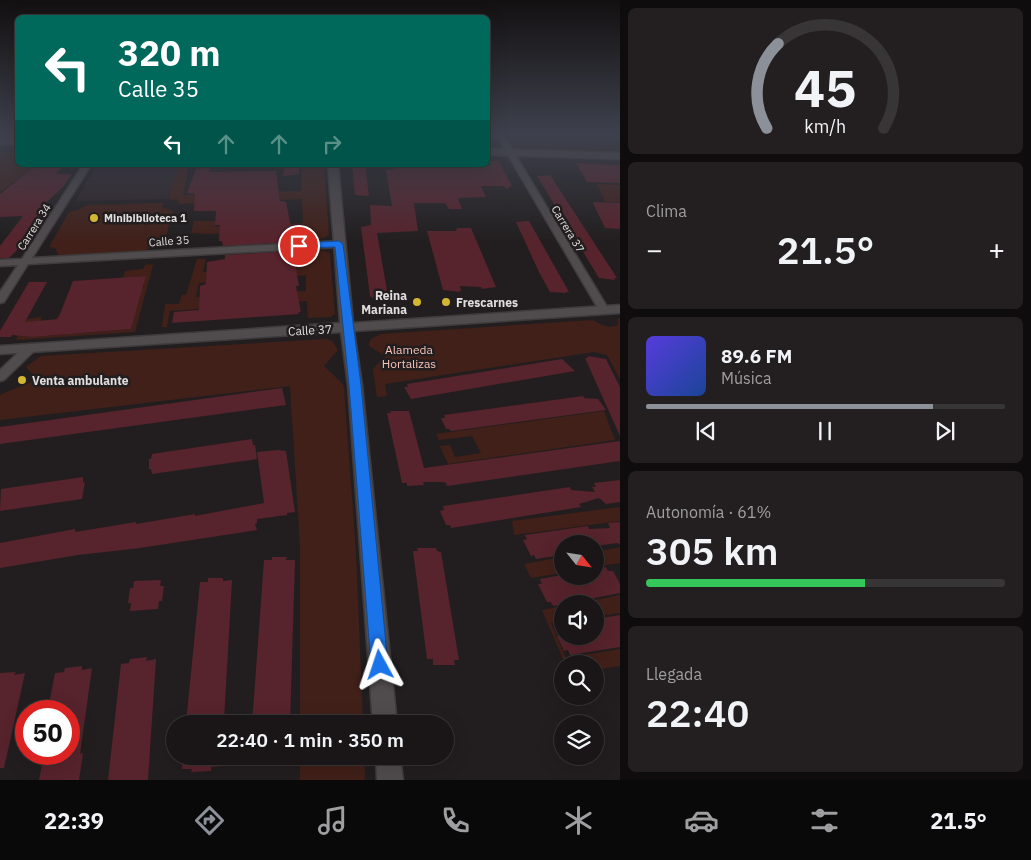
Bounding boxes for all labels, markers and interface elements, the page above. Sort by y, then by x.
text: 320 m [118,30,221,76]
icon: left [35,35,100,100]
text: 45 [794,54,857,121]
text: Calle 35 [118,74,199,103]
text: km/h [805,115,847,138]
icon: left [159,130,187,158]
icon: ahead [212,130,240,158]
icon: ahead [265,130,293,158]
icon: right [318,130,346,158]
street label: Carrera 34 [14,201,54,253]
text: Clima [646,201,687,221]
street label: Carrera 37 [548,203,588,255]
place label: Minibiblioteca 1 [104,211,187,225]
marker: Minibiblioteca 1 [88,212,100,224]
pin [278,225,320,267]
text: 21.5° [777,225,874,274]
text: − [646,231,663,268]
text: + [988,231,1005,268]
icon: arrive [285,232,313,260]
street label: Calle 35 [148,233,190,249]
place label: Reina Mariana [361,288,407,317]
place label: Frescarnes [456,295,518,310]
marker: Reina Mariana [411,296,423,308]
marker: Frescarnes [440,296,452,308]
street label: Calle 37 [288,321,332,339]
park label: Alameda Hortalizas [382,342,436,371]
text: 89.6 FM [721,344,792,368]
text: Música [721,368,771,388]
place label: Venta ambulante [32,373,129,388]
marker: Venta ambulante [16,374,28,386]
icon: previous [692,417,720,445]
icon: pause [811,417,839,445]
icon: next [931,417,959,445]
text: Autonomía · 61% [646,502,771,522]
text: 305 km [646,526,778,575]
north arrow [554,535,604,585]
map controls [554,535,604,765]
button: sound [554,595,604,645]
position arrow [353,638,405,690]
button: search [554,655,604,705]
text: Llegada [646,664,702,684]
text: 22:40 [646,688,749,737]
speed limit sign: 50 [15,700,80,765]
button: layers [554,715,604,765]
text: 22:40 · 1 min · 350 m [216,728,404,752]
icon: directions [192,803,227,838]
icon: music [315,803,350,838]
icon: phone [438,803,473,838]
icon: climate [561,803,596,838]
icon: car [684,803,719,838]
icon: filters [807,803,842,838]
text: 22:39 [44,806,104,835]
text: 21.5° [930,806,987,835]

